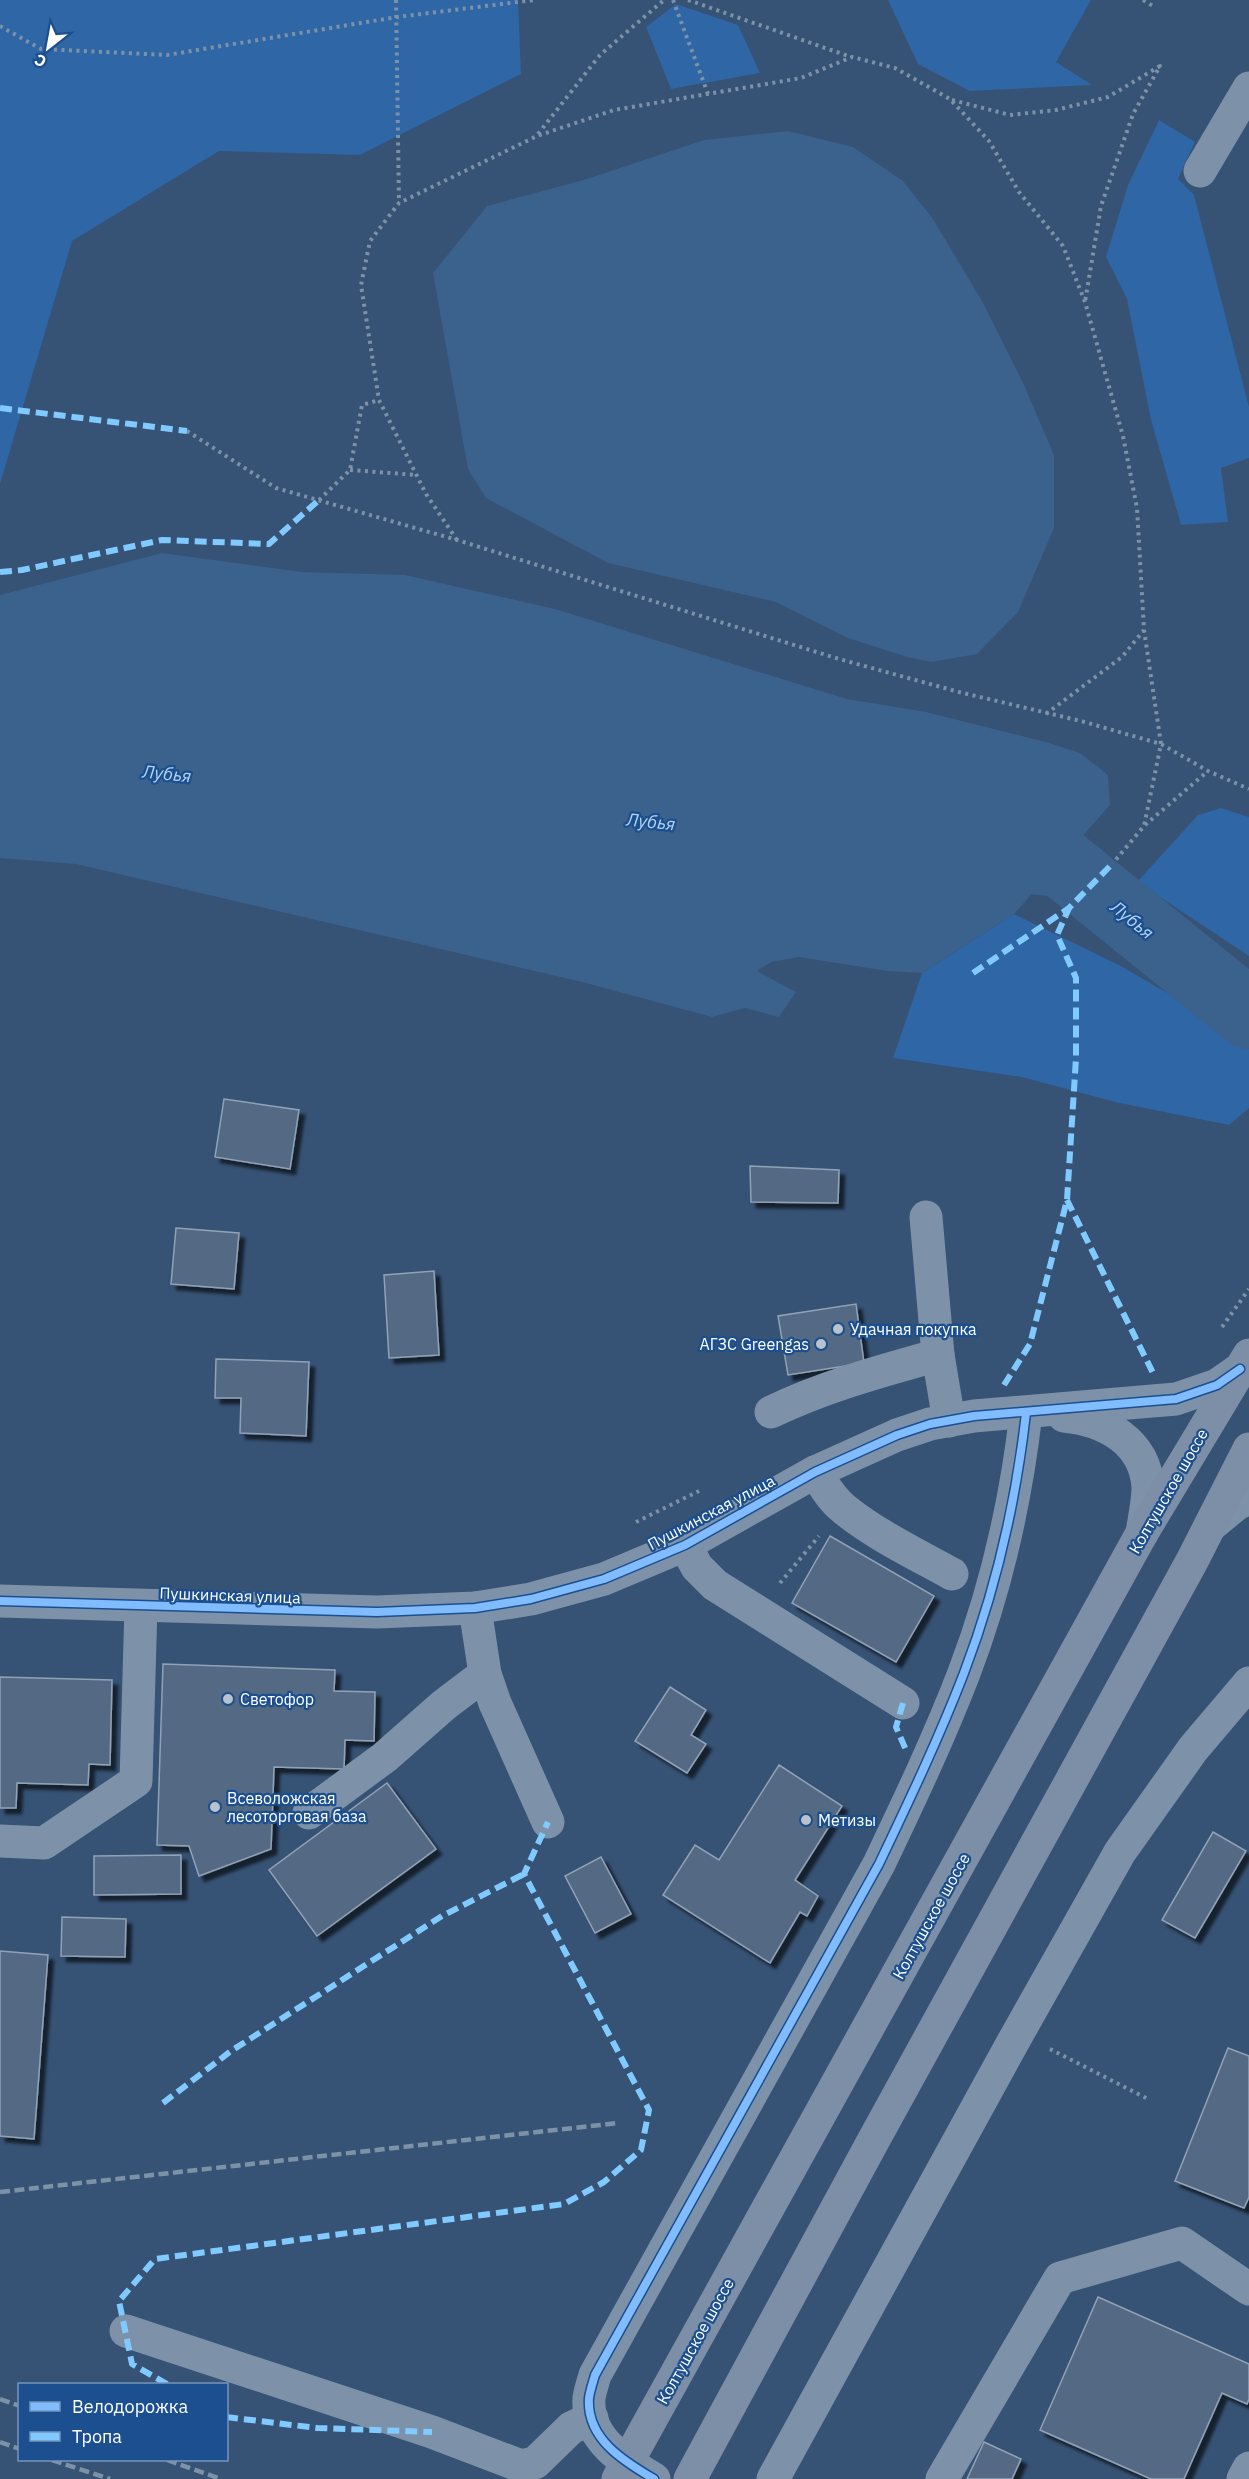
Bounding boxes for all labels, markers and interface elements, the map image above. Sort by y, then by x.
north arrow [18,18,78,78]
text: С [31,50,50,72]
water label: Лубья [141,759,193,787]
water label: Лубья [625,807,677,835]
water label: Лубья [1105,895,1159,944]
place label: Удачная покупка [850,1319,977,1339]
marker: Удачная покупка [831,1322,845,1336]
place label: АГЗС Greengas [699,1334,809,1354]
marker: АГЗС Greengas [814,1337,828,1351]
street label: Колтушское шоссе [1124,1425,1212,1557]
street label: Пушкинская улица [644,1470,778,1554]
street label: Пушкинская улица [159,1583,301,1607]
place label: Светофор [240,1689,314,1709]
marker: Светофор [221,1692,235,1706]
place label: Всеволожская лесоторговая база [227,1788,367,1826]
marker: Всеволожская лесоторговая база [208,1800,222,1814]
place label: Метизы [818,1810,876,1830]
marker: Метизы [799,1813,813,1827]
street label: Колтушское шоссе [888,1849,974,1983]
street label: Колтушское шоссе [652,2274,738,2408]
legend [18,2383,228,2461]
text: Велодорожка [72,2395,188,2418]
text: Тропа [72,2425,122,2448]

